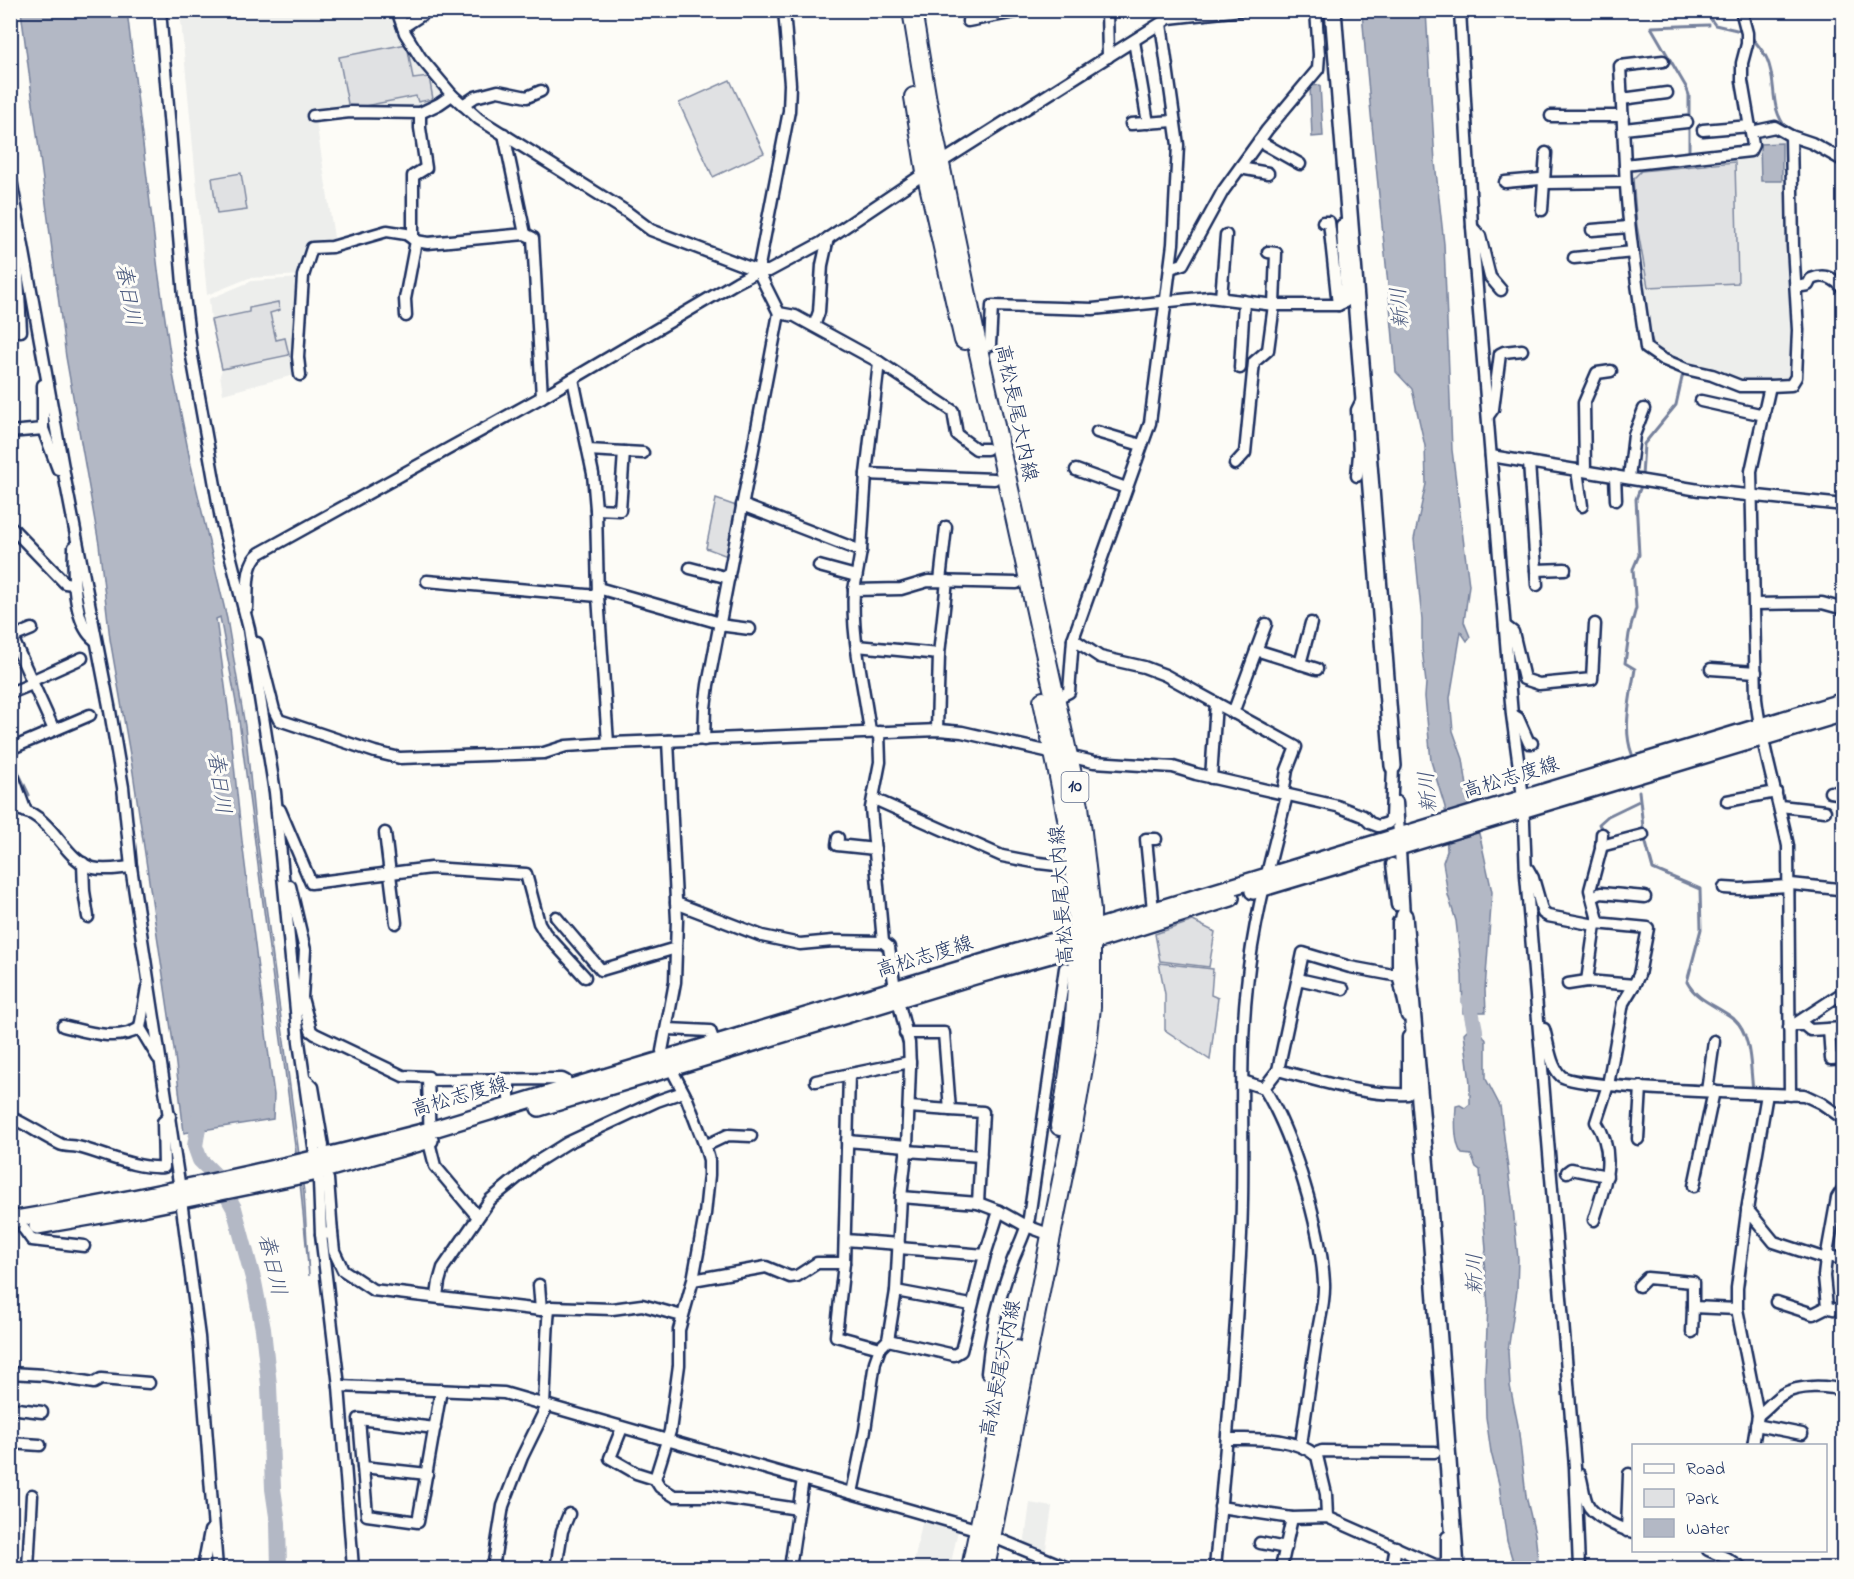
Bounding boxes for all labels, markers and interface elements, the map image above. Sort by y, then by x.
water label: 春日川 [107,261,147,329]
water label: 新川 [1385,286,1417,330]
street label: 高松長尾大内線 [986,342,1044,484]
water label: 春日川 [199,750,237,816]
street label: 高松志度線 [1459,751,1563,807]
water label: 新川 [1413,770,1445,814]
road number: 10 [1062,772,1088,802]
street label: 高松長尾大内線 [1044,824,1082,966]
street label: 高松志度線 [873,930,977,986]
street label: 高松志度線 [408,1070,512,1126]
water label: 春日川 [249,1231,293,1299]
water label: 新川 [1461,1253,1491,1295]
street label: 高松長尾大内線 [974,1298,1030,1440]
legend [1632,1444,1827,1552]
text: Road [1686,1457,1725,1483]
text: Park [1686,1487,1719,1513]
text: Water [1686,1517,1730,1543]

